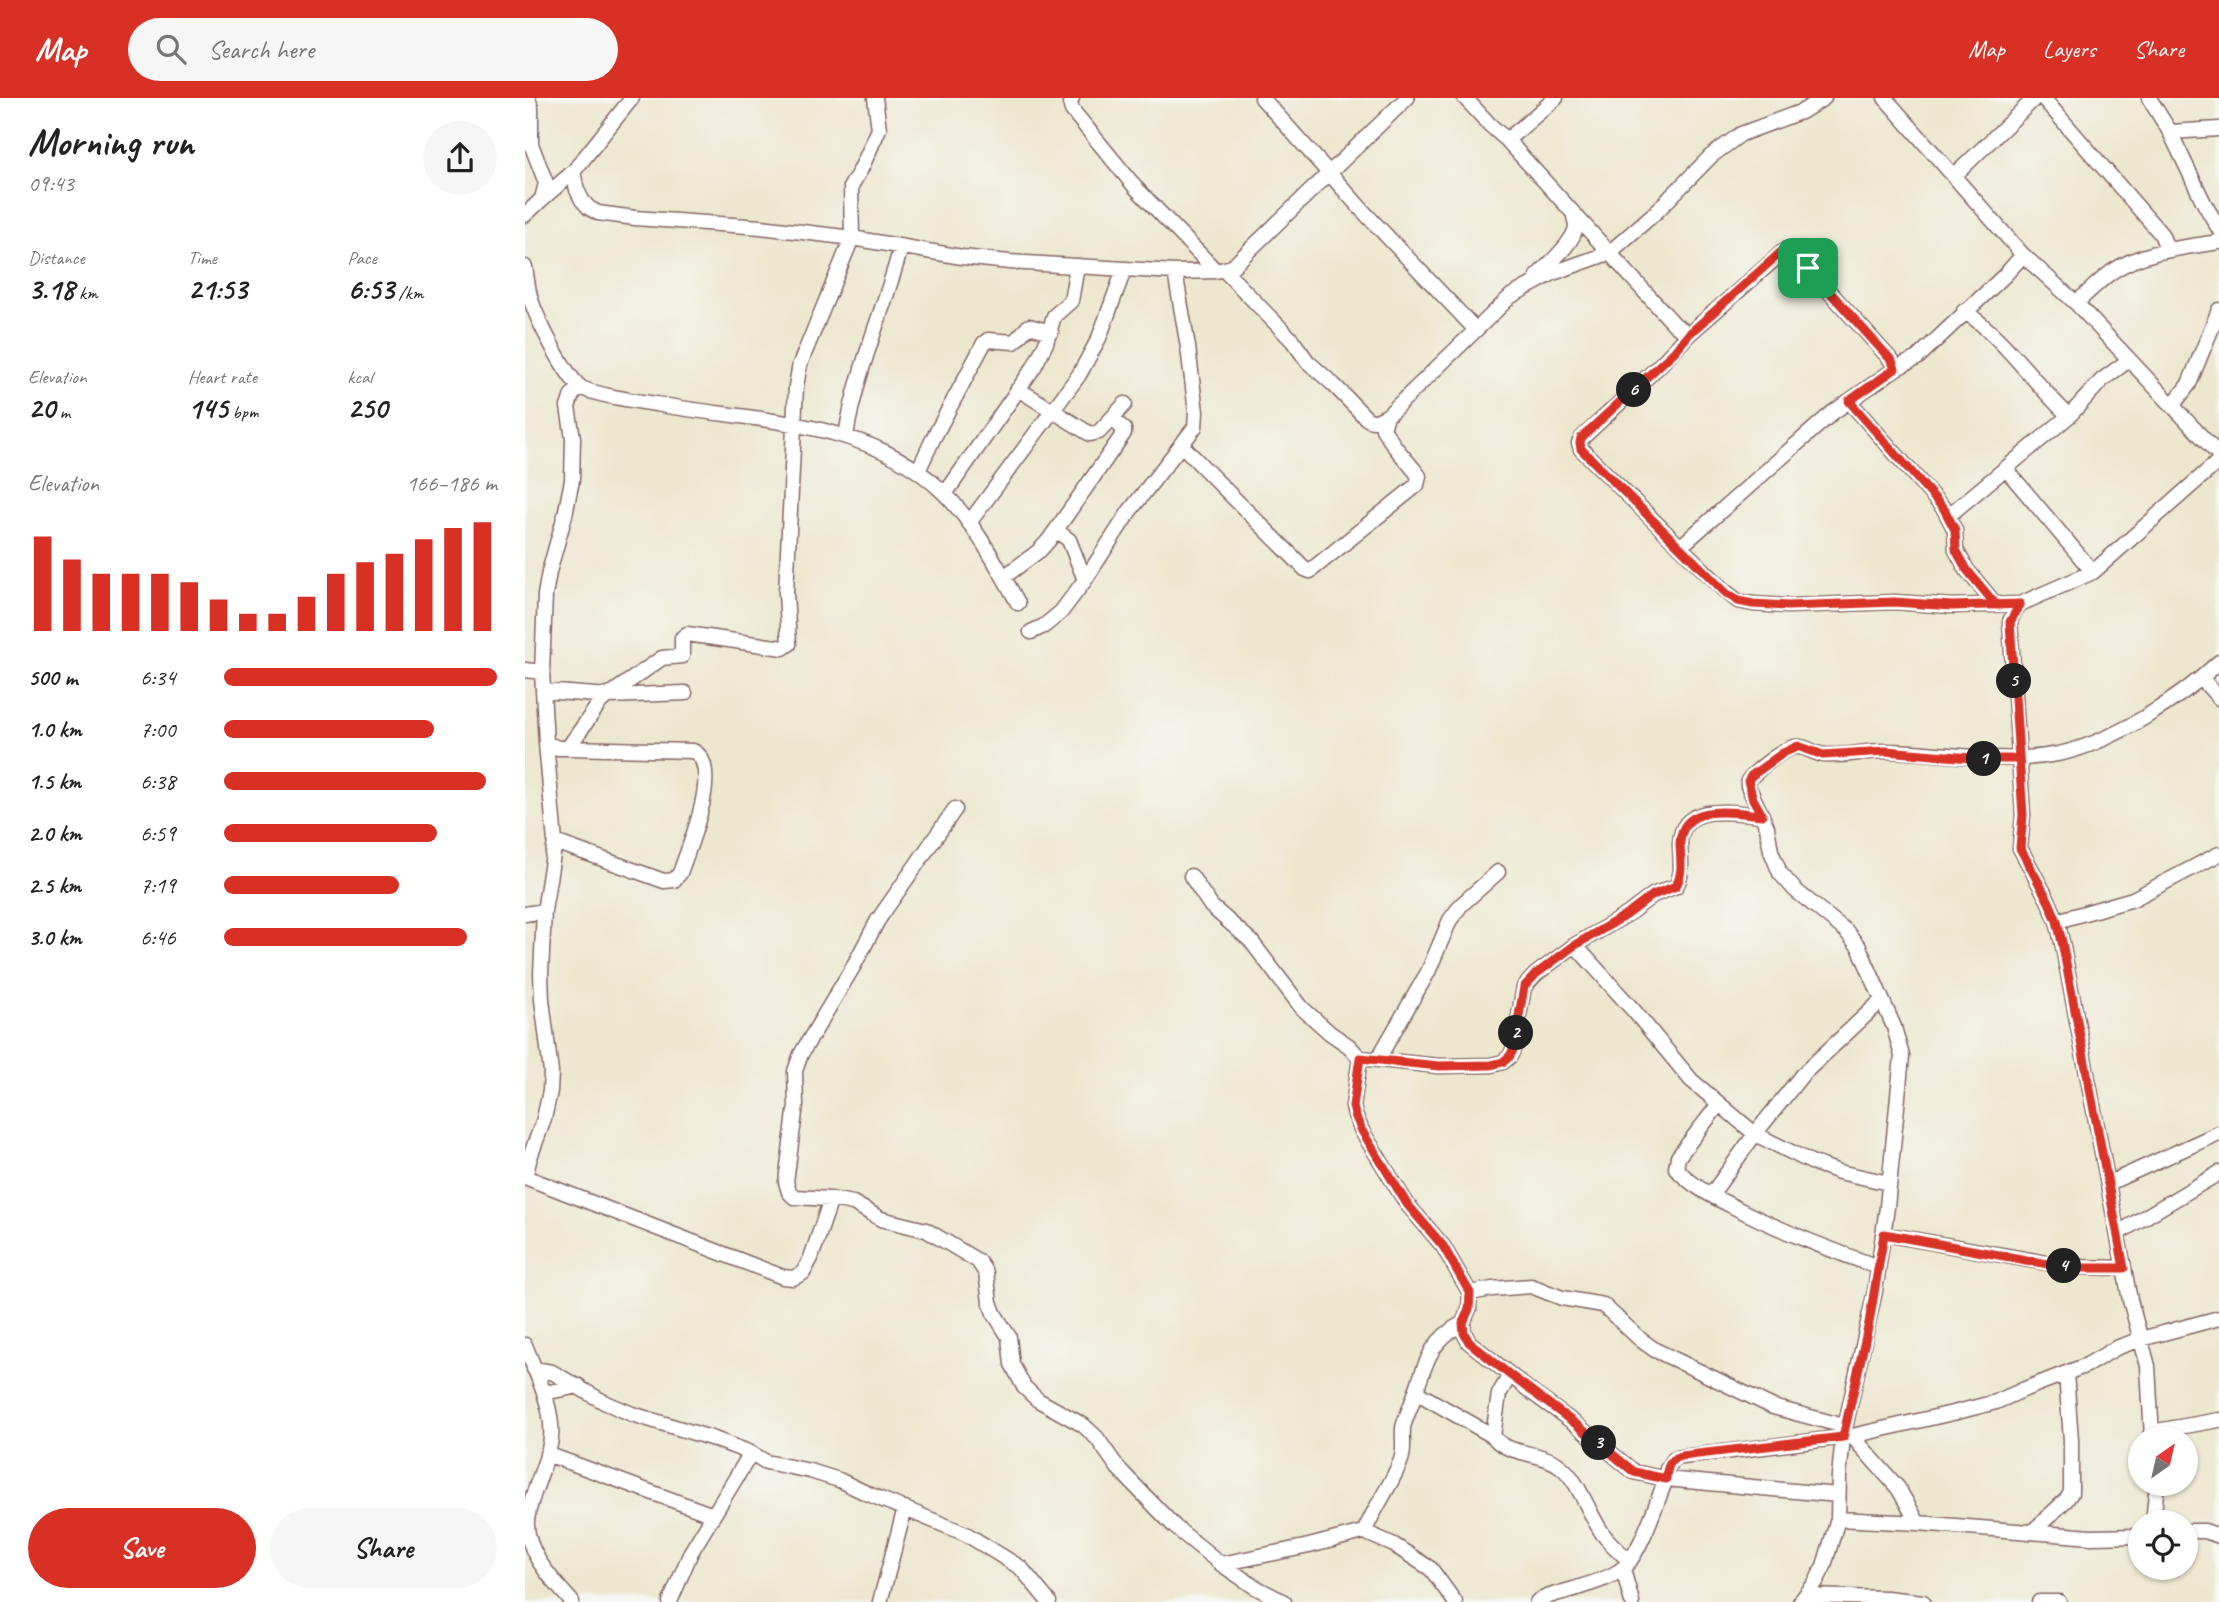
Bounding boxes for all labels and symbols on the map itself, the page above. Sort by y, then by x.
pin [1778,238,1838,298]
pin: 6 [1617,372,1651,408]
pin: 5 [1997,664,2031,698]
pin: 1 [1967,742,2001,776]
pin: 2 [1499,1016,1534,1051]
pin: 4 [2047,1248,2081,1284]
pin: 3 [1581,1426,1617,1460]
north arrow [2128,1426,2198,1496]

